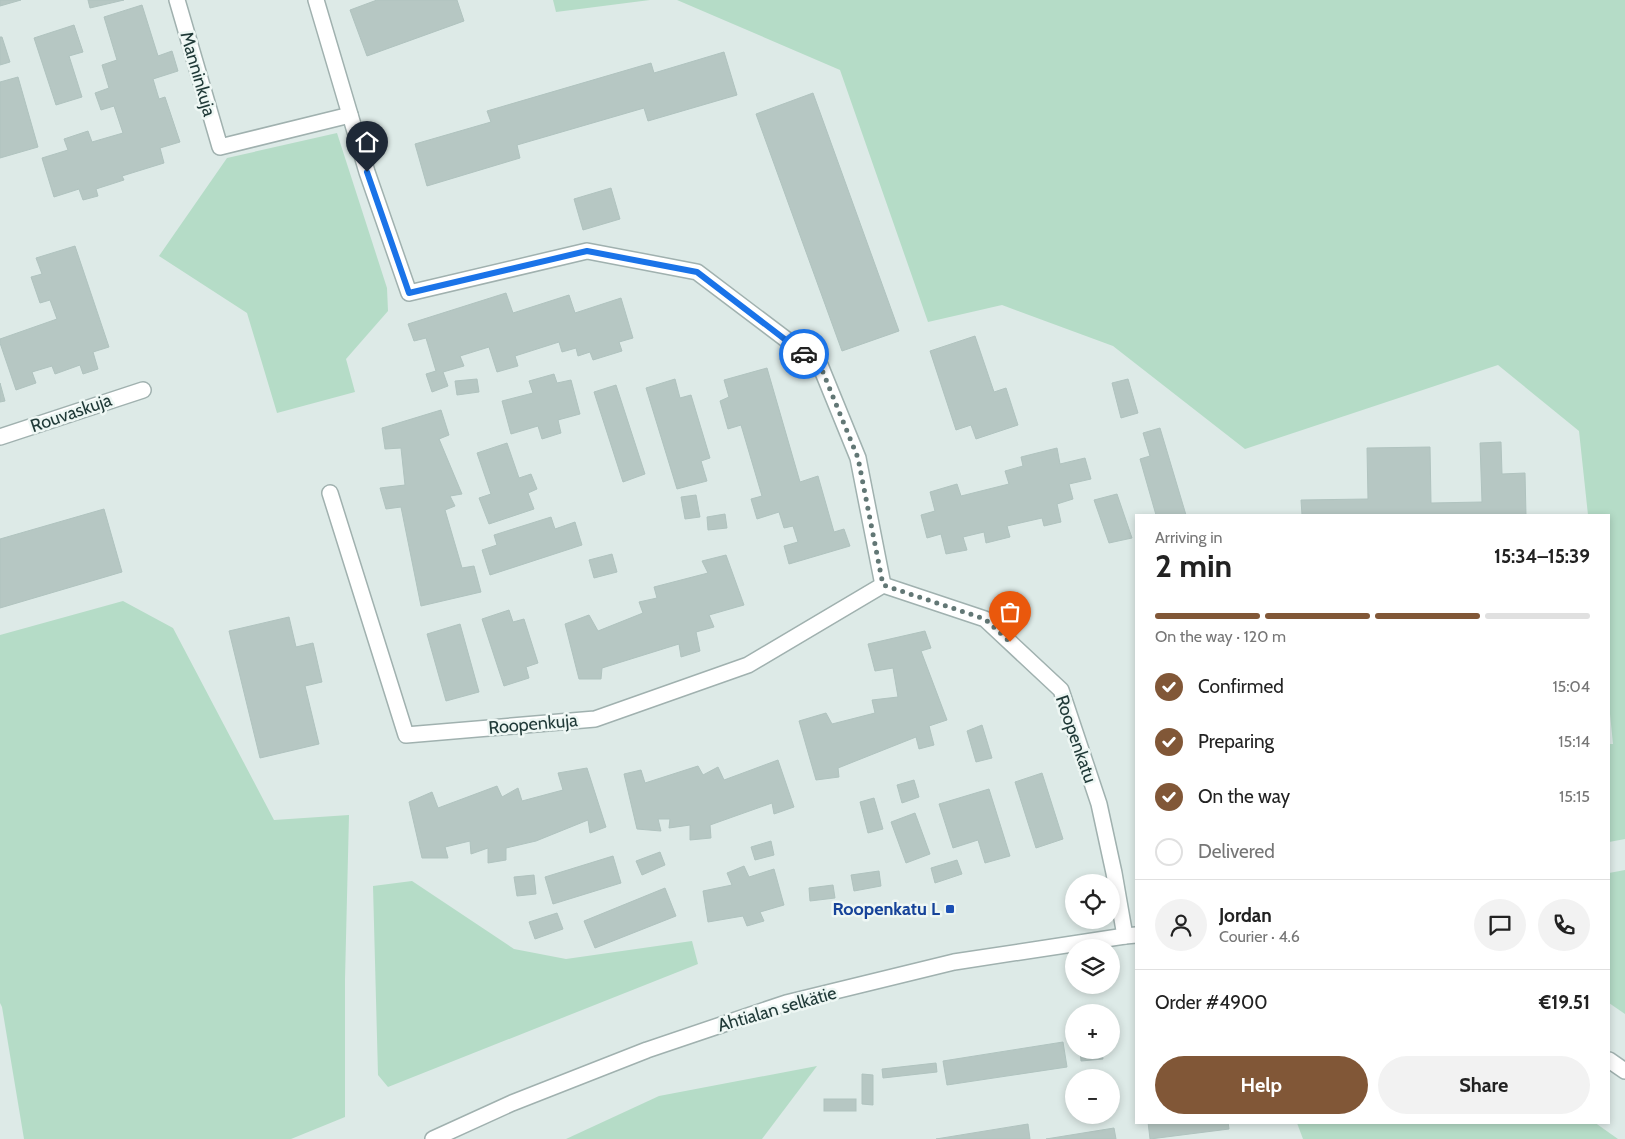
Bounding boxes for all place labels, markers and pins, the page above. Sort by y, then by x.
pin [346,121,388,172]
pin [989,591,1031,642]
place label: Roopenkatu L [832,898,940,920]
marker: Roopenkatu L [944,903,956,915]

